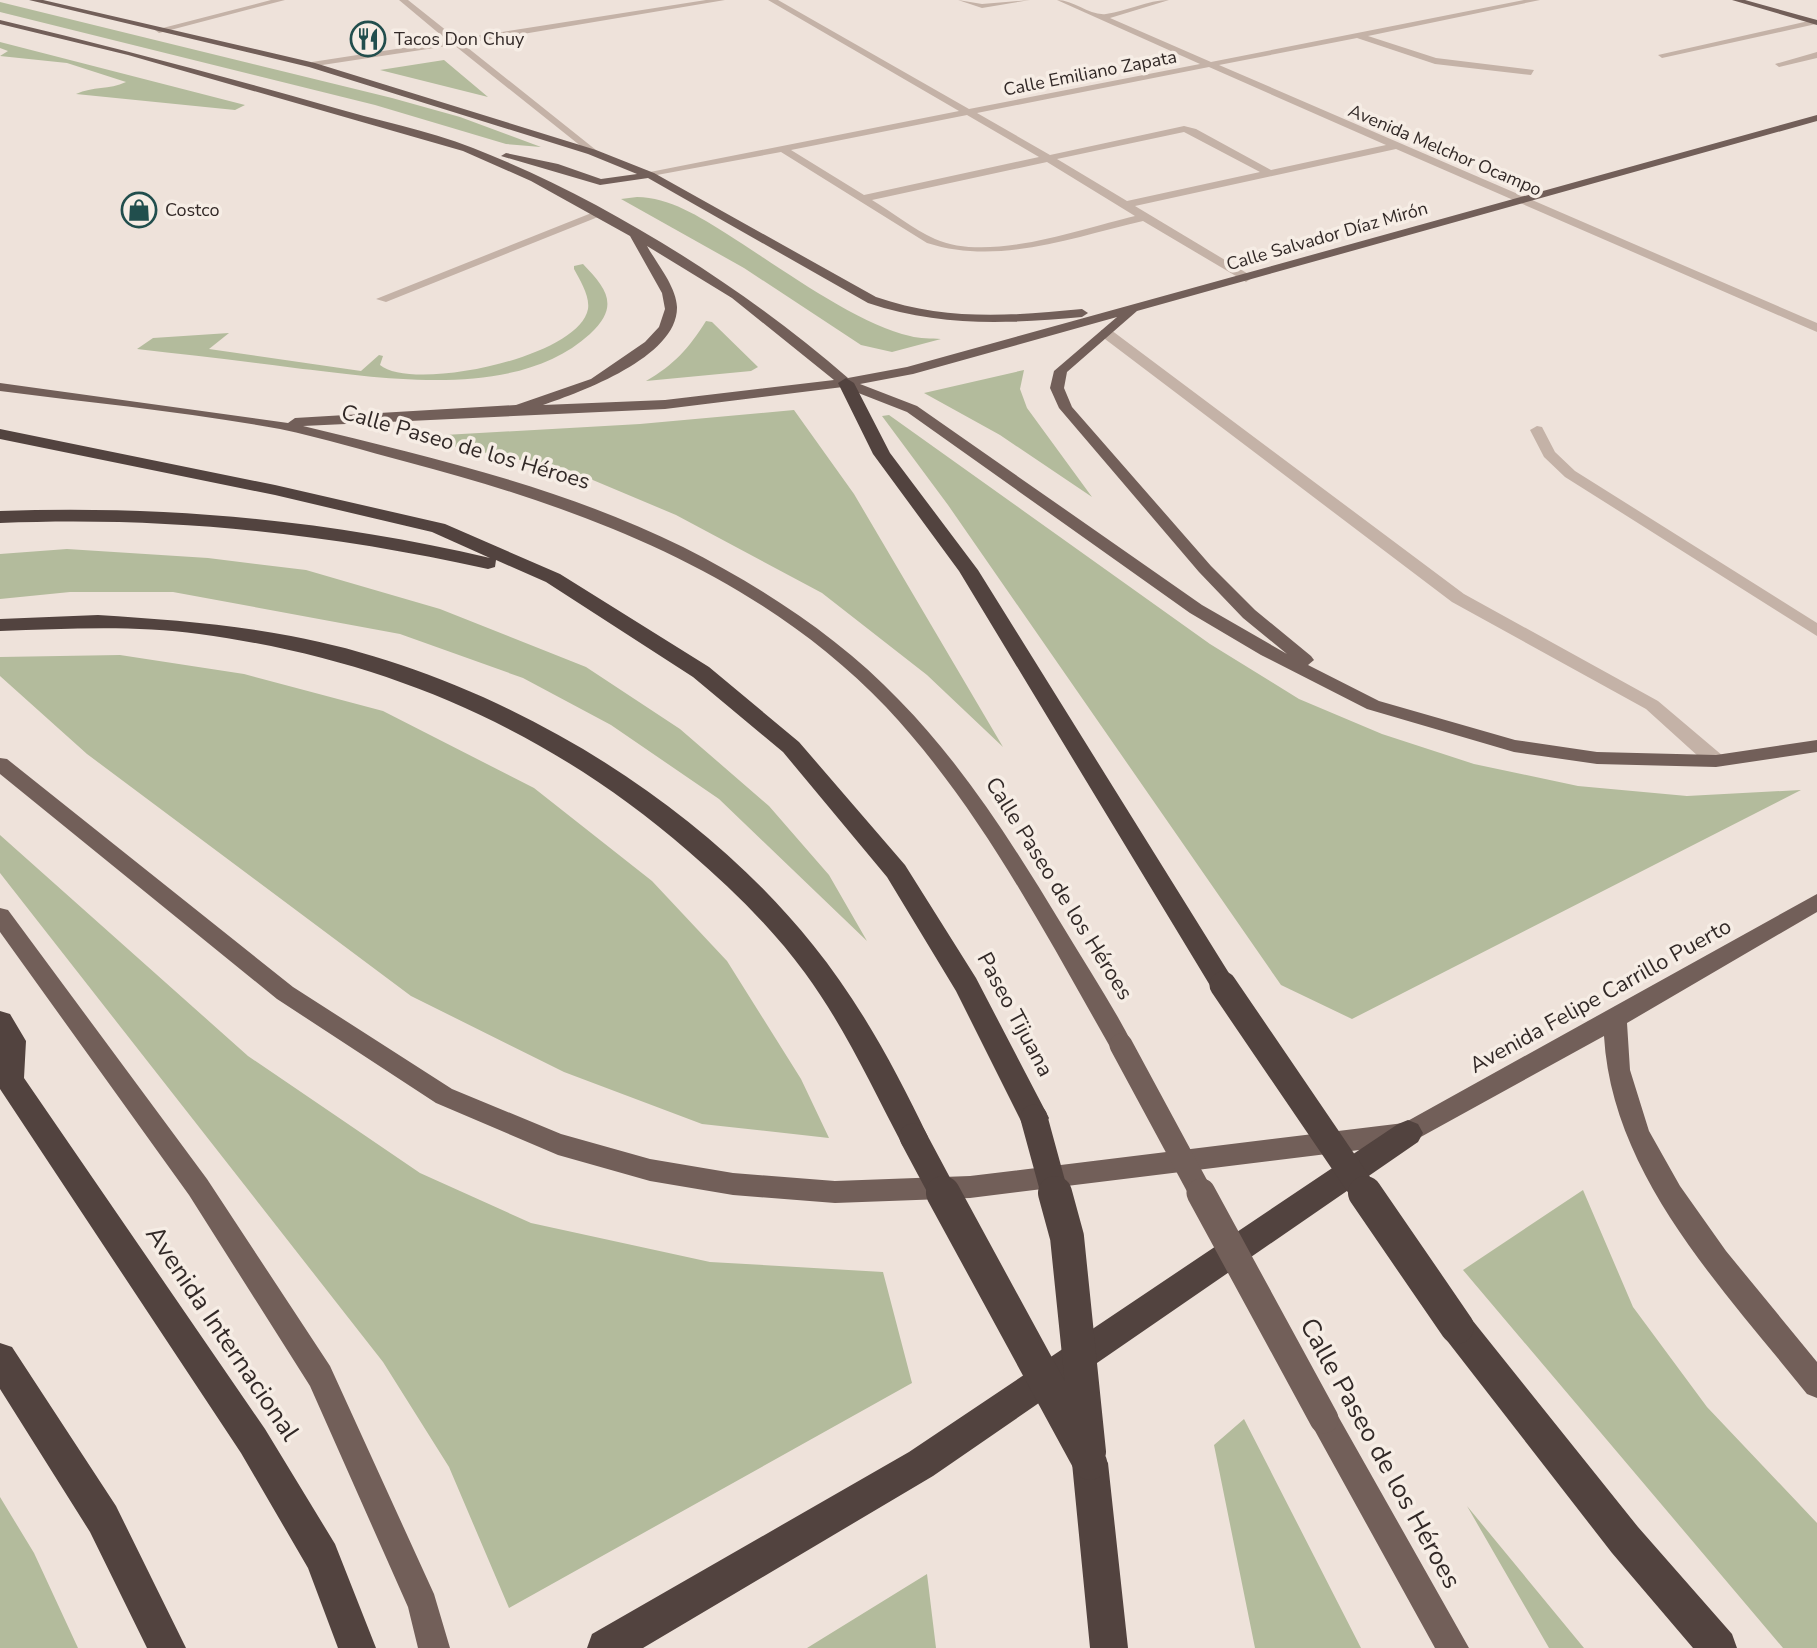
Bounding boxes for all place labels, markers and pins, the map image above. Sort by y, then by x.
restaurant icon: Tacos Don Chuy [349,20,387,58]
place label: Tacos Don Chuy [394,27,525,51]
shop icon: Costco [120,191,158,229]
place label: Costco [165,198,219,222]

